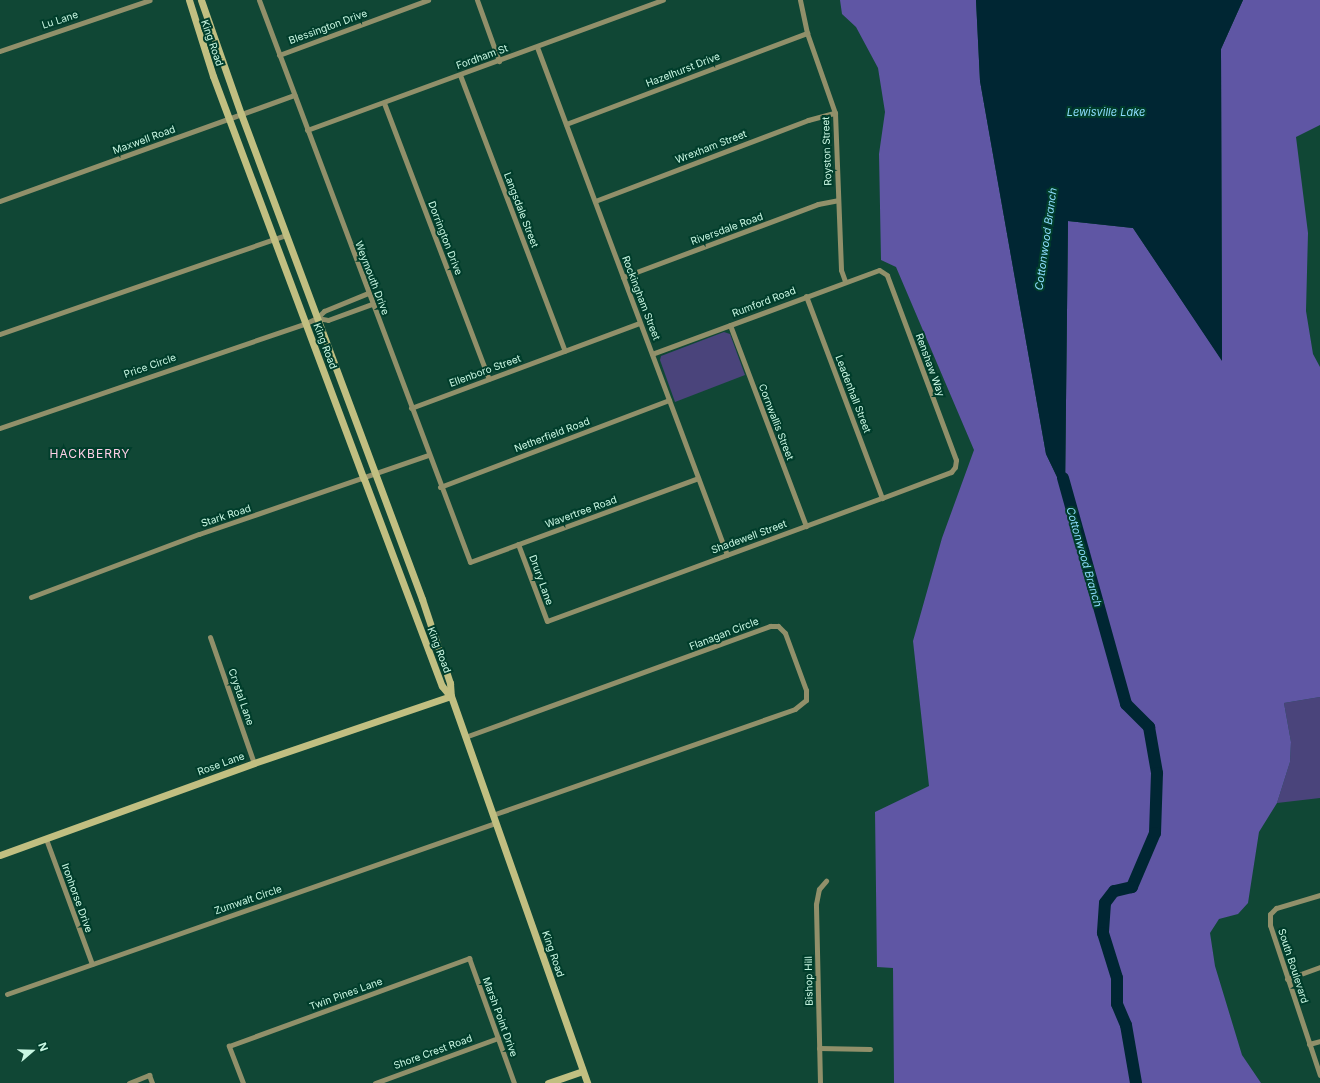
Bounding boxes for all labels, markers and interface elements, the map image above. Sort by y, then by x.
street label: Blessington Drive [287,7,369,47]
street label: Lu Lane [40,9,80,31]
street label: King Road [198,18,226,68]
street label: Fordham St [455,42,509,72]
street label: Hazelhurst Drive [644,50,722,90]
water label: Lewisville Lake [1067,105,1145,119]
street label: Royston Street [820,116,834,186]
street label: Maxwell Road [111,123,177,157]
street label: Wrexham Street [674,128,748,166]
street label: Langsdale Street [501,171,541,249]
water label: Cottonwood Branch [1032,187,1060,291]
street label: Dorrington Drive [425,199,465,277]
street label: Riversdale Road [689,210,765,248]
street label: Weymouth Drive [352,239,392,317]
street label: Rockingham Street [619,254,663,342]
street label: Rumford Road [730,284,798,320]
street label: King Road [311,321,339,371]
street label: Renshaw Way [913,332,947,398]
street label: Price Circle [122,351,178,381]
street label: Ellenboro Street [448,352,522,390]
street label: Leadenhall Street [833,353,873,435]
street label: Cornwallis Street [756,382,796,462]
street label: Netherfield Road [513,415,591,455]
district label: HACKBERRY [50,447,130,461]
street label: Wavertree Road [543,493,619,531]
street label: Stark Road [200,502,252,530]
water label: Cottonwood Branch [1063,505,1105,609]
street label: Shadewell Street [710,518,788,556]
street label: Drury Lane [526,553,556,607]
street label: Flanagan Circle [688,615,760,653]
street label: King Road [425,625,453,675]
street label: Crystal Lane [226,667,256,727]
street label: Rose Lane [196,750,246,778]
street label: Ironhorse Drive [59,862,95,934]
street label: Zumwalt Circle [213,883,283,917]
street label: South Boulevard [1275,927,1311,1005]
street label: King Road [539,929,567,979]
street label: Bishop Hill [803,956,815,1006]
street label: Twin Pines Lane [308,975,384,1013]
street label: Marsh Point Drive [480,975,520,1059]
north arrow [12,1031,52,1071]
street label: Shore Crest Road [392,1032,474,1072]
text: N [35,1041,51,1053]

